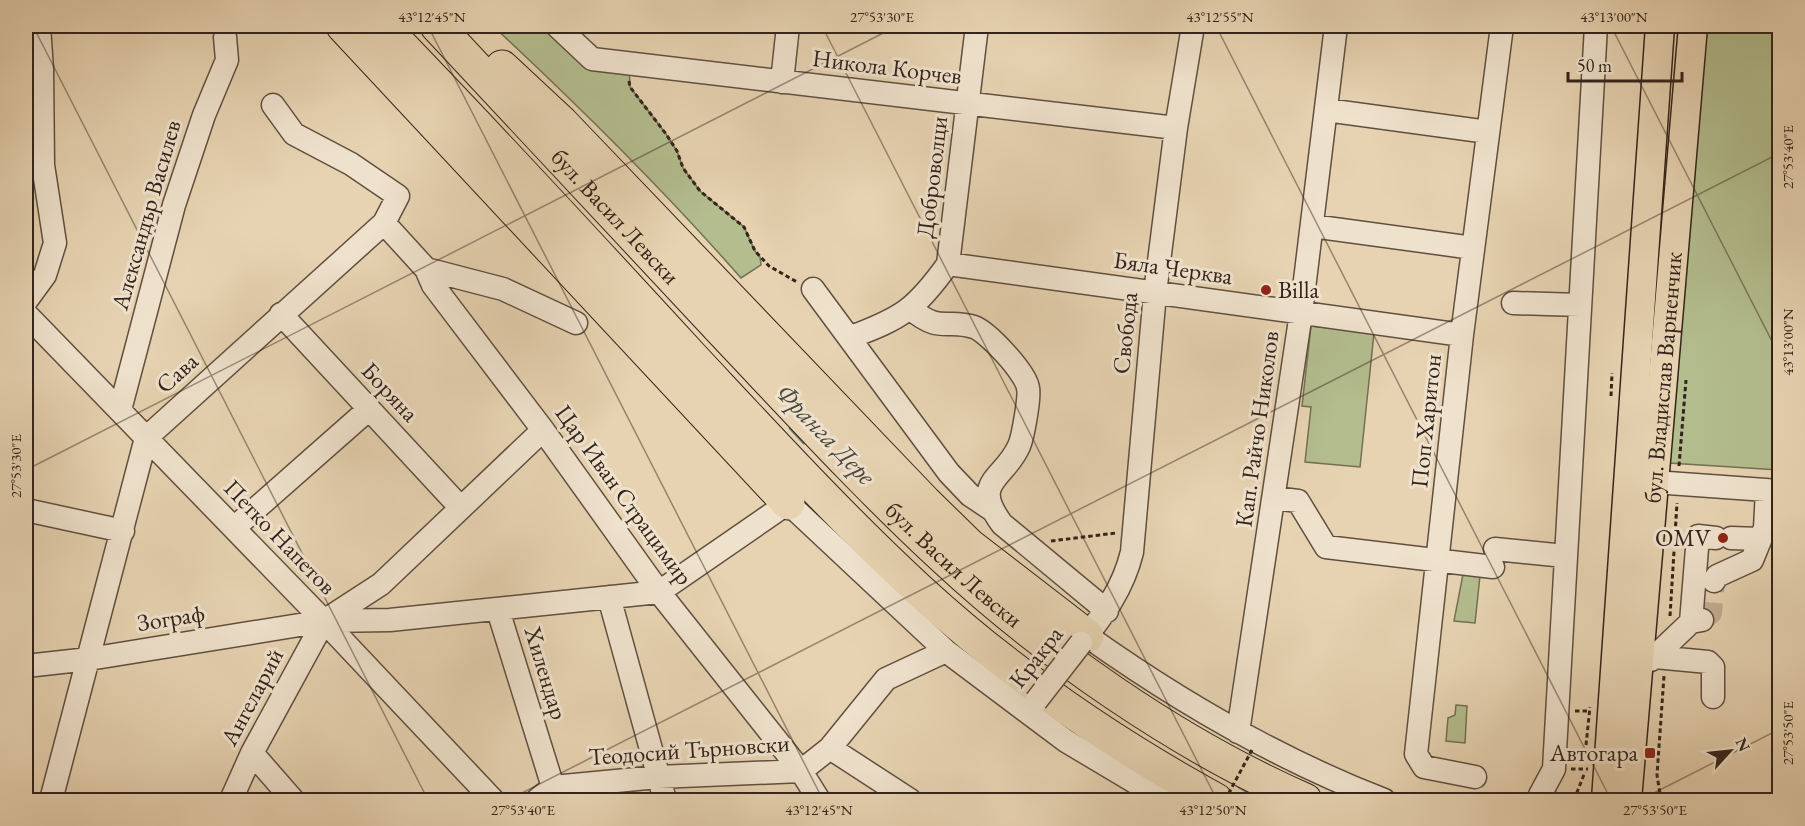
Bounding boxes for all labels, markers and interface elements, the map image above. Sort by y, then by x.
text: 43°12'45"N [398,7,466,26]
text: 27°53'30"E [850,7,915,26]
text: 43°12'55"N [1186,7,1254,26]
text: 43°13'00"N [1580,7,1648,26]
street label: Никола Корчев [811,42,964,91]
scale bar [1568,45,1682,83]
text: 50 m [1577,54,1612,77]
street label: Доброволци [909,114,954,240]
street label: Александър Василев [103,116,187,314]
text: 27°53'40"E [1778,124,1797,189]
street label: бул. Васил Левски [545,142,687,291]
street label: Бяла Черква [1111,244,1235,291]
street label: бул. Владислав Варненчик [1636,250,1689,504]
place label: Billa [1278,274,1319,305]
marker: Billa [1259,283,1273,297]
street label: Свобода [1105,290,1144,375]
text: 43°13'00"N [1778,308,1797,376]
street label: Кап. Райчо Николов [1227,329,1286,529]
street label: Сава [149,345,205,400]
street label: Поп Харитон [1403,352,1448,489]
street label: Боряна [355,355,426,428]
water label: Франга Дере [769,376,884,493]
street label: Цар Иван Страцимир [549,398,700,591]
text: 27°53'30"E [6,433,25,498]
street label: Петко Напетов [217,472,343,601]
street label: бул. Васил Левски [879,494,1030,635]
place label: OMV [1655,522,1712,553]
marker: OMV [1716,531,1730,545]
street label: Зограф [135,597,207,638]
street label: Кракра [1002,619,1070,694]
street label: Хилендар [517,621,575,723]
street label: Ангеларий [213,642,290,752]
text: 27°53'50"E [1778,700,1797,765]
north arrow [1700,721,1760,781]
street label: Теодосий Търновски [587,727,791,772]
text: N [1731,734,1755,755]
place label: Автогара [1549,737,1638,768]
marker: Автогара [1643,746,1657,760]
text: 27°53'40"E [491,800,556,819]
text: 43°12'45"N [785,800,853,819]
text: 43°12'50"N [1179,800,1247,819]
text: 27°53'50"E [1623,800,1688,819]

